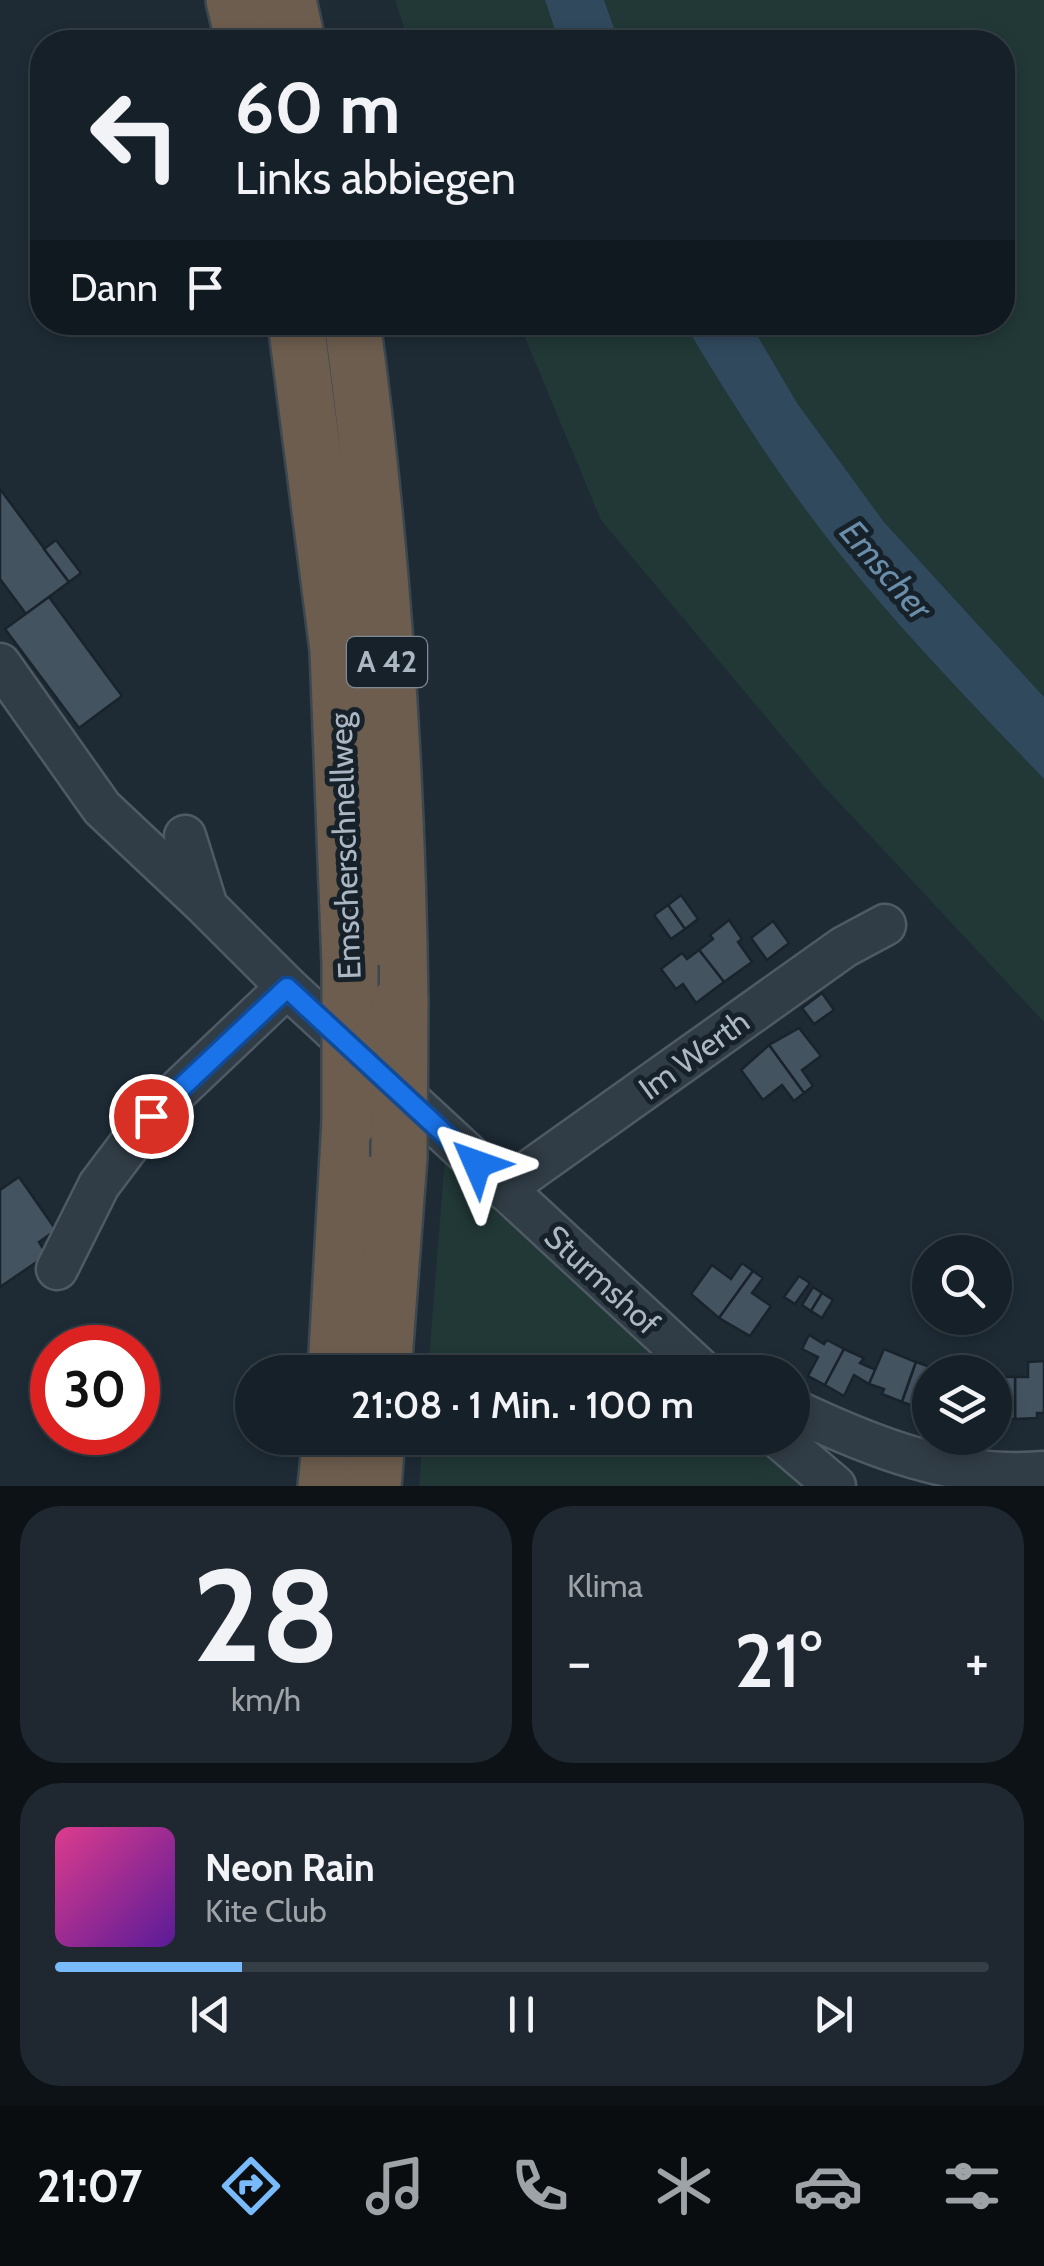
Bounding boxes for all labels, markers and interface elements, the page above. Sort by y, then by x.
text: 60 m [235,65,400,151]
icon: left [70,70,200,200]
text: Links abbiegen [235,151,516,205]
icon: arrive [178,260,233,315]
text: Dann [70,264,158,311]
water label: Emscher [831,511,942,630]
road number: A 42 [347,637,427,687]
street label: Emscherschnellweg [320,711,369,980]
street label: Im Werth [631,1002,756,1108]
pin [109,1074,194,1159]
icon: arrive [124,1089,179,1144]
position arrow [425,1112,529,1216]
street label: Sturmshof [537,1217,668,1343]
map controls [912,1235,1012,1455]
button: search [912,1235,1012,1335]
speed limit sign: 30 [30,1325,160,1455]
button: layers [912,1355,1012,1455]
text: 21:08 · 1 Min. · 100 m [351,1381,694,1428]
text: 28 [192,1536,340,1694]
text: Klima [567,1566,643,1605]
text: 21° [734,1615,822,1706]
text: − [567,1628,591,1695]
text: + [965,1628,989,1695]
text: km/h [231,1680,301,1719]
text: Neon Rain [205,1844,375,1891]
text: Kite Club [205,1891,327,1930]
icon: previous [183,1987,238,2042]
icon: pause [494,1987,549,2042]
icon: next [806,1987,861,2042]
icon: directions [216,2151,286,2221]
icon: music [360,2151,430,2221]
icon: phone [505,2151,575,2221]
icon: climate [649,2151,719,2221]
icon: car [793,2151,863,2221]
icon: filters [937,2151,1007,2221]
text: 21:07 [37,2159,142,2213]

